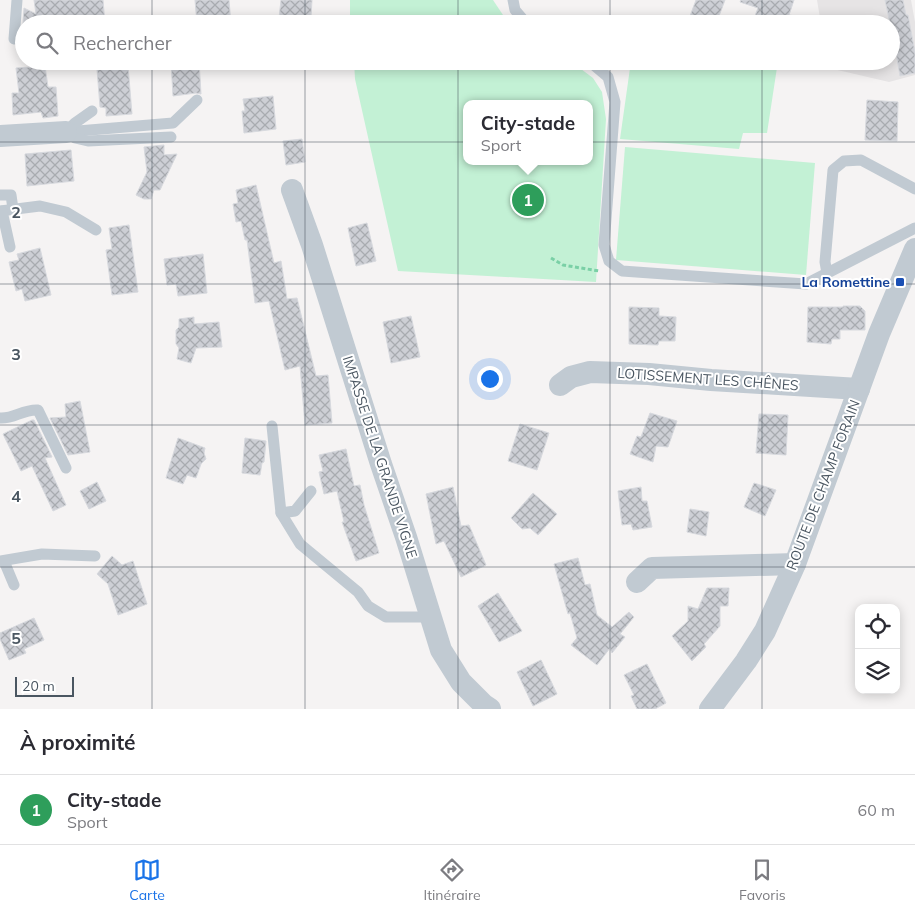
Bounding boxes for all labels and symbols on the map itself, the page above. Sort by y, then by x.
pin: 1 [512,181,544,219]
text: 2 [11,202,21,222]
place label: La Romettine [801,273,890,291]
marker: La Romettine [894,276,906,288]
text: 3 [11,344,21,364]
street label: IMPASSE DE LA GRANDE VIGNE [339,353,421,561]
street label: LOTISSEMENT LES CHÊNES [617,364,800,394]
your location [477,366,503,392]
street label: ROUTE DE CHAMP FORAIN [782,397,864,573]
text: 4 [11,486,21,506]
text: 5 [11,628,21,648]
scale bar [15,674,74,697]

